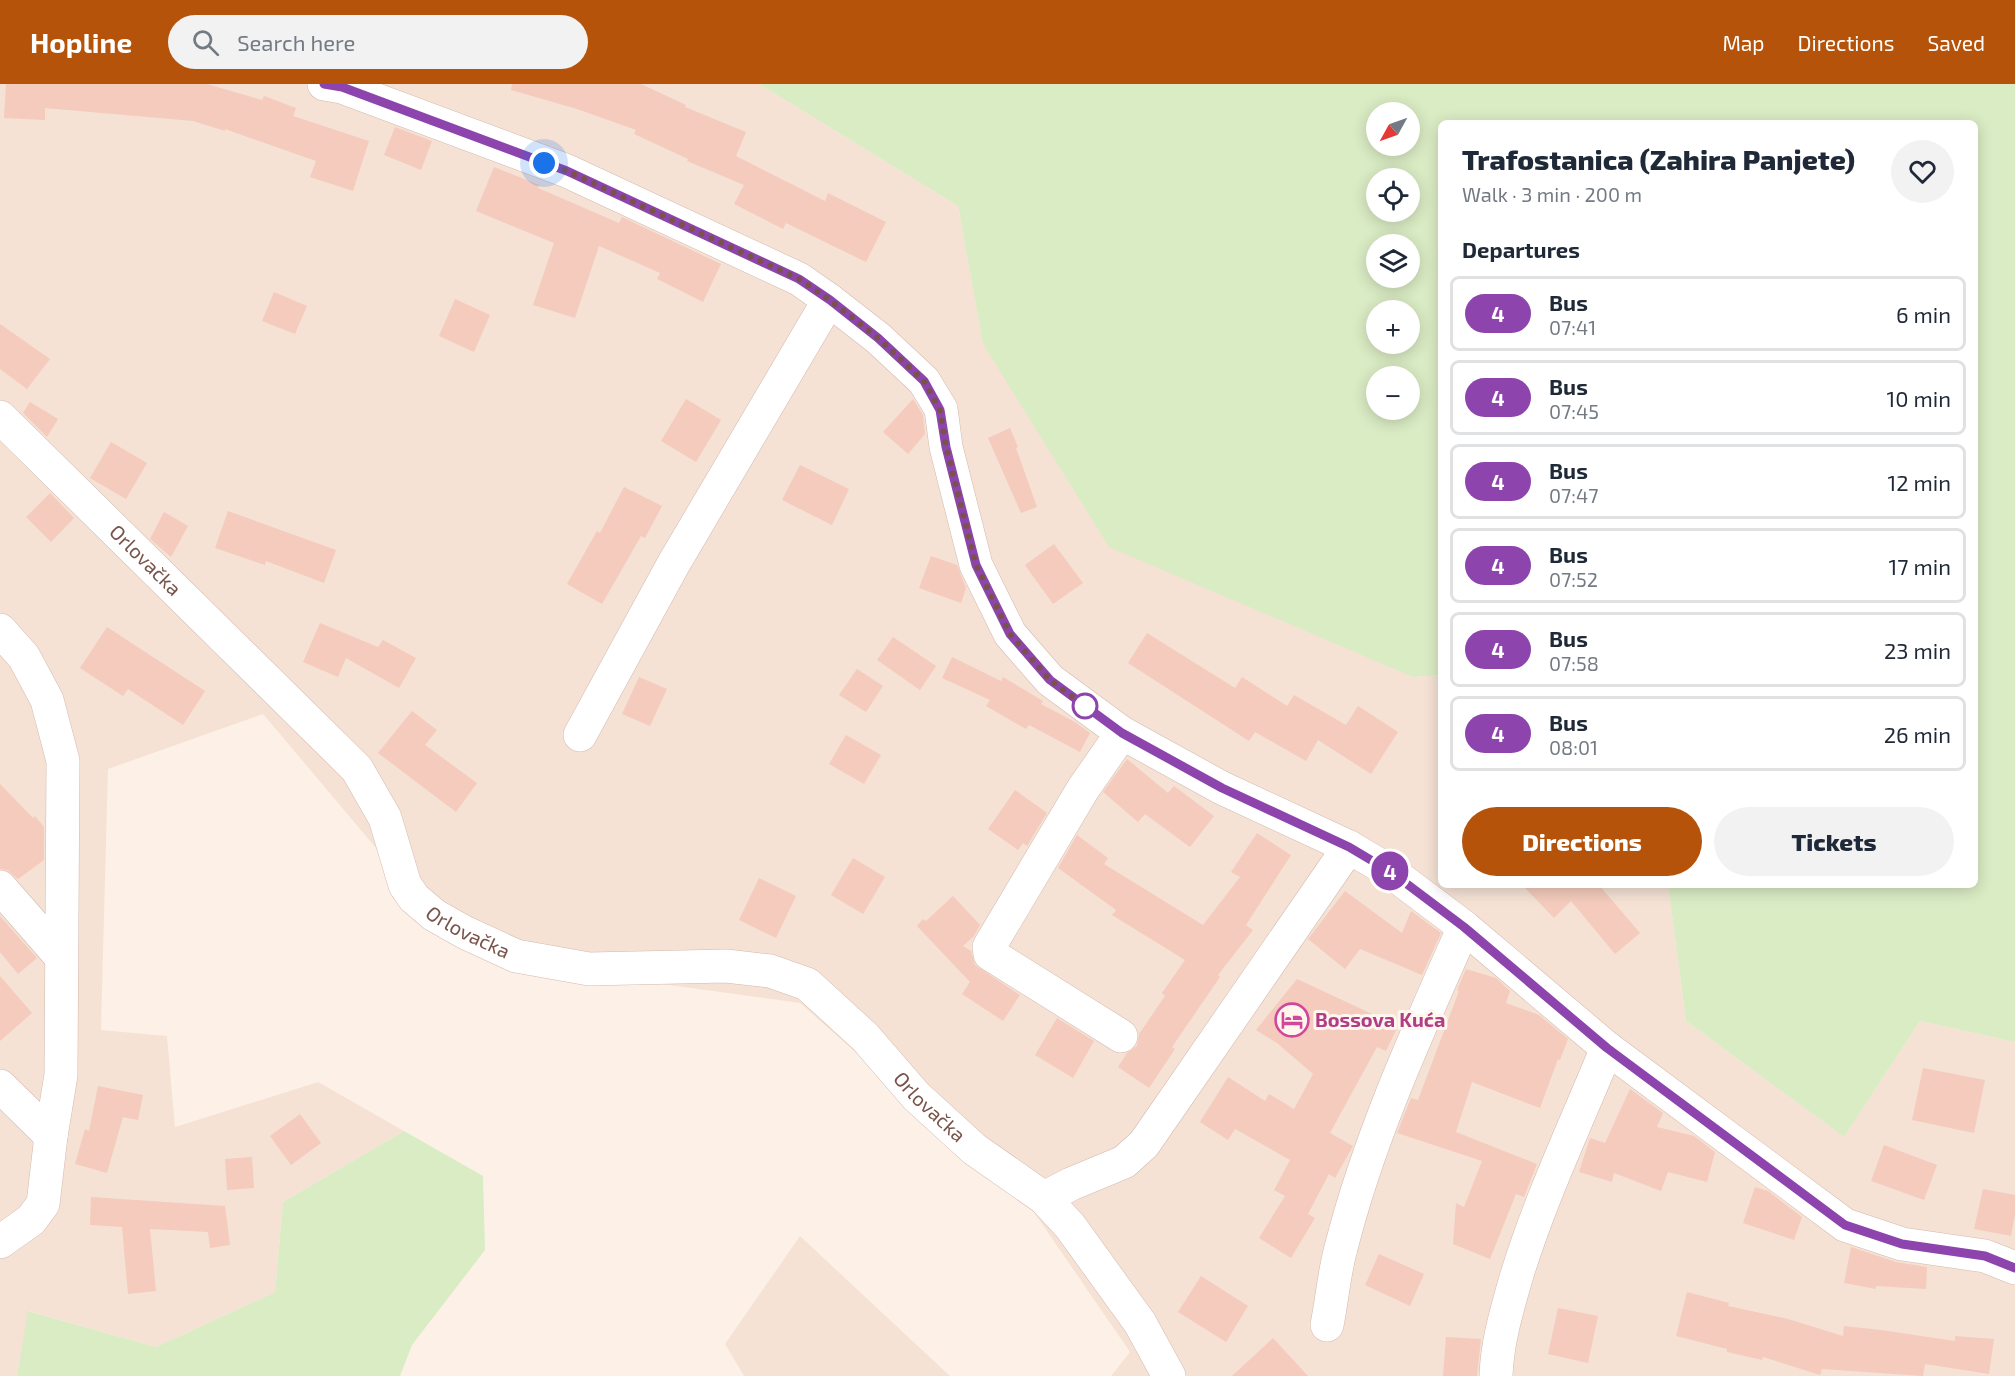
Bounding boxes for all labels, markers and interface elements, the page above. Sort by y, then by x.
search box [168,15,588,69]
text: Hopline [30,25,132,59]
icon: search [189,26,222,59]
text: Search here [237,29,355,55]
text: Map [1722,30,1765,55]
text: Directions [1798,30,1894,55]
text: Saved [1927,30,1985,55]
north arrow [1366,102,1420,156]
map controls [1366,102,1420,420]
button: heart [1891,140,1954,203]
text: Trafostanica (Zahira Panjete) [1462,142,1855,176]
your location [529,148,559,178]
button: locate [1366,168,1420,222]
text: Walk · 3 min · 200 m [1462,182,1642,206]
button: layers [1366,234,1420,288]
text: Departures [1462,236,1580,262]
text: Bus [1549,289,1588,315]
button: + [1366,300,1420,354]
text: 4 [1491,301,1505,326]
text: 6 min [1896,301,1951,327]
text: 07:41 [1549,315,1596,339]
button: − [1366,366,1420,420]
text: Bus [1549,373,1588,399]
text: 4 [1491,385,1505,410]
text: 10 min [1887,385,1951,411]
text: 07:45 [1549,399,1599,423]
text: Bus [1549,457,1588,483]
text: 4 [1491,469,1505,494]
text: 12 min [1887,469,1951,495]
text: 07:47 [1549,483,1599,507]
street label: Orlovačka [105,519,187,600]
text: Bus [1549,541,1588,567]
text: 4 [1491,553,1505,578]
text: 17 min [1889,553,1951,579]
text: 07:52 [1549,567,1598,591]
text: Bus [1549,625,1588,651]
text: 4 [1491,637,1505,662]
text: 23 min [1884,637,1951,663]
text: 07:58 [1549,651,1599,675]
unlabelled marker [1072,693,1098,719]
text: Bus [1549,709,1588,735]
text: 4 [1491,721,1505,746]
text: 26 min [1884,721,1951,747]
text: 08:01 [1549,735,1598,759]
button: Directions [1462,807,1702,876]
button: Tickets [1714,807,1954,876]
line badge: 4 [1370,852,1410,890]
text: 4 [1383,859,1397,884]
street label: Orlovačka [421,900,514,963]
hotel icon: Bossova Kuća [1274,1002,1310,1038]
place label: Bossova Kuća [1315,1007,1445,1031]
street label: Orlovačka [889,1066,971,1146]

